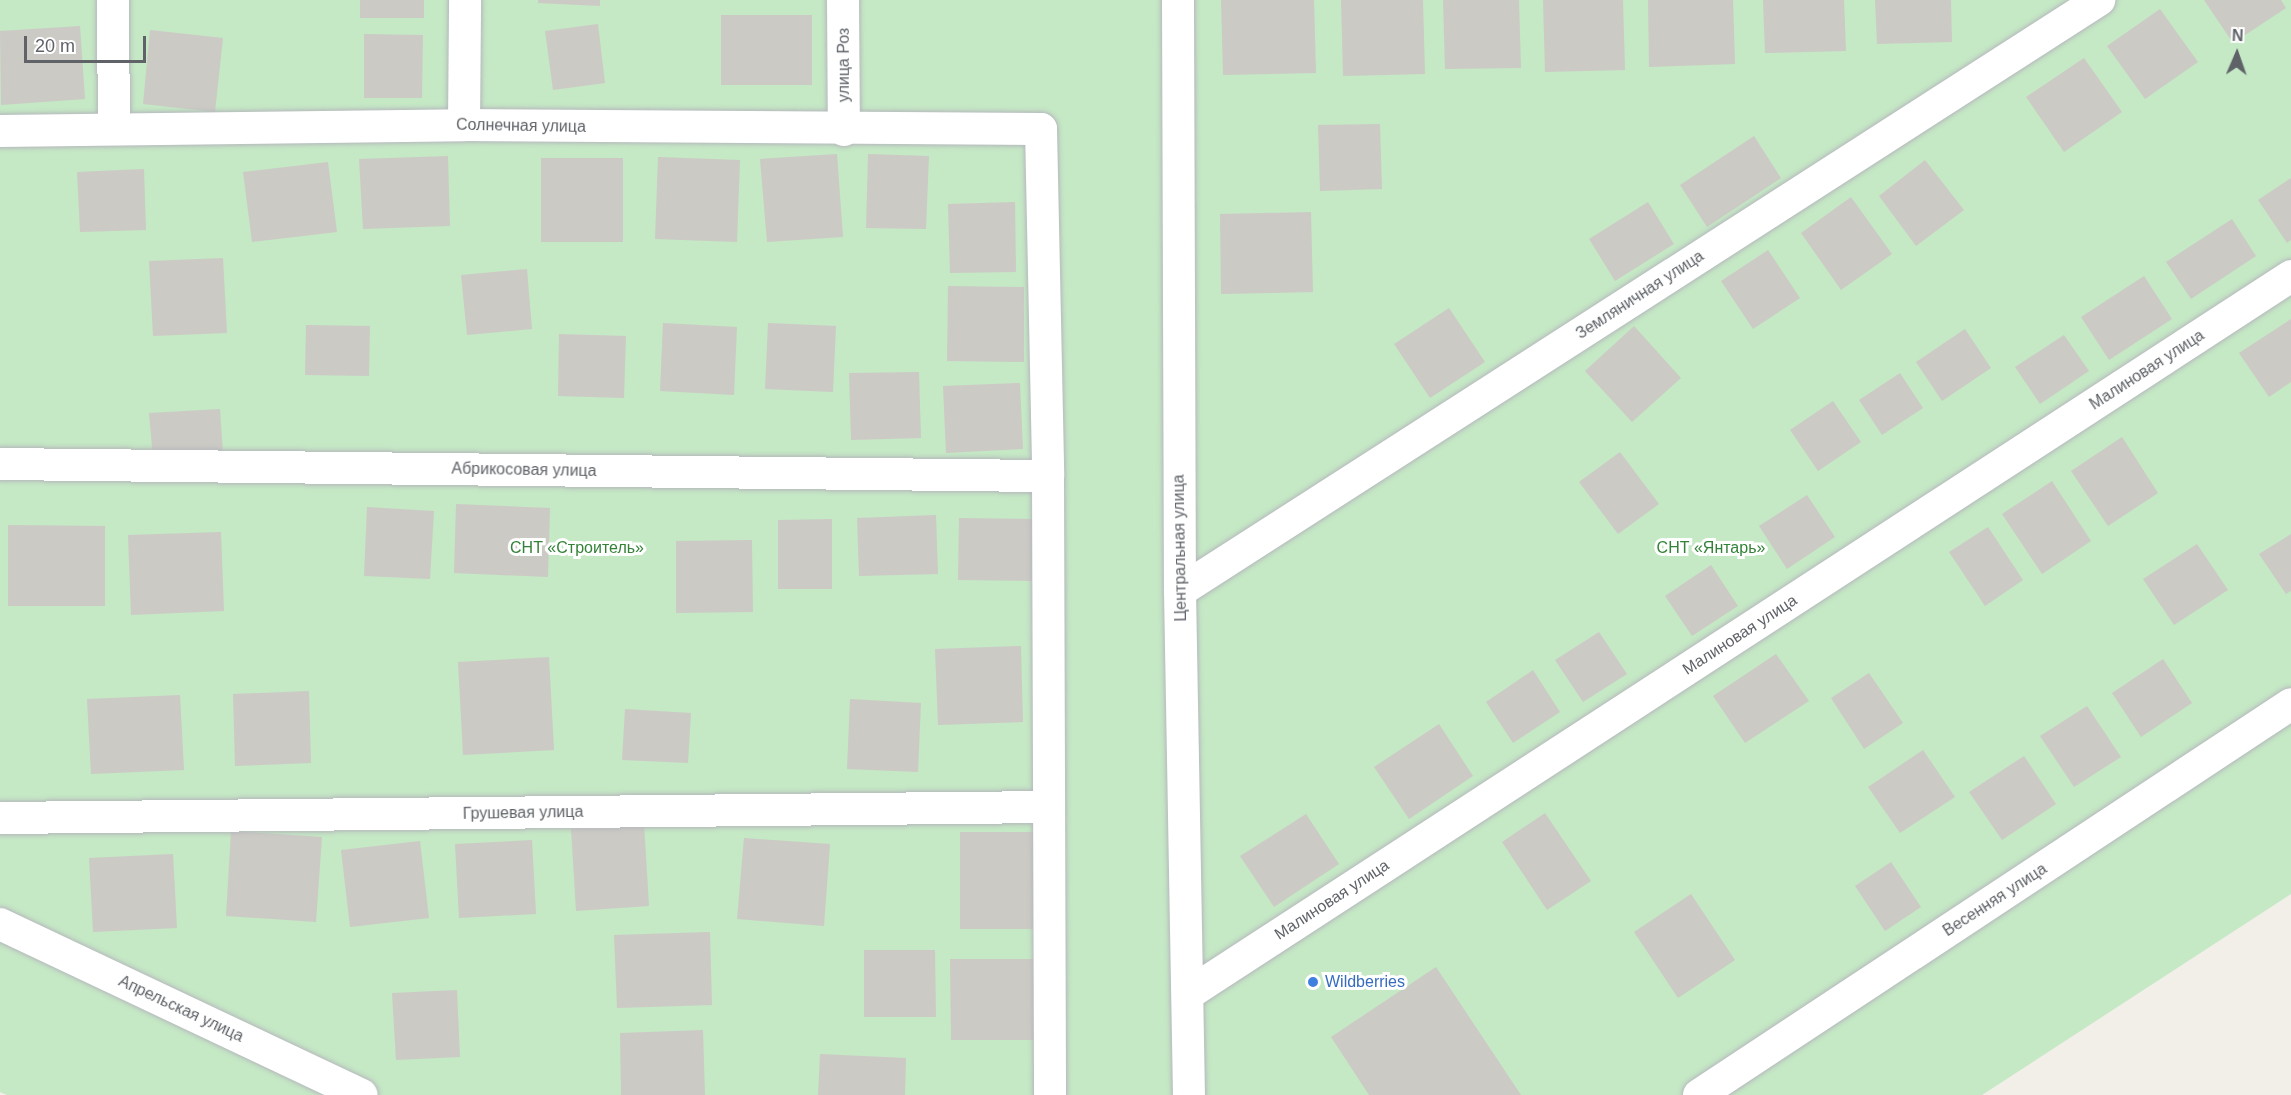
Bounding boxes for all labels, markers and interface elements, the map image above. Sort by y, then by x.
scale bar [27,24,148,62]
north arrow [2207,24,2267,84]
text: N [2232,27,2244,44]
street label: улица Роз [834,28,854,102]
text: 20 m [35,36,75,56]
street label: Солнечная улица [456,115,586,137]
street label: Земляничная улица [1573,247,1707,343]
street label: Малиновая улица [2086,326,2208,414]
street label: Абрикосовая улица [451,459,597,481]
street label: Центральная улица [1169,474,1191,622]
park label: СНТ «Строитель» [510,538,644,558]
park label: СНТ «Янтарь» [1657,538,1765,558]
street label: Малиновая улица [1679,591,1801,679]
street label: Грушевая улица [463,802,583,824]
street label: Малиновая улица [1271,856,1393,944]
street label: Весенняя улица [1939,859,2051,941]
street label: Апрельская улица [115,972,247,1046]
place label: Wildberries [1325,972,1405,992]
marker: Wildberries [1306,975,1320,989]

